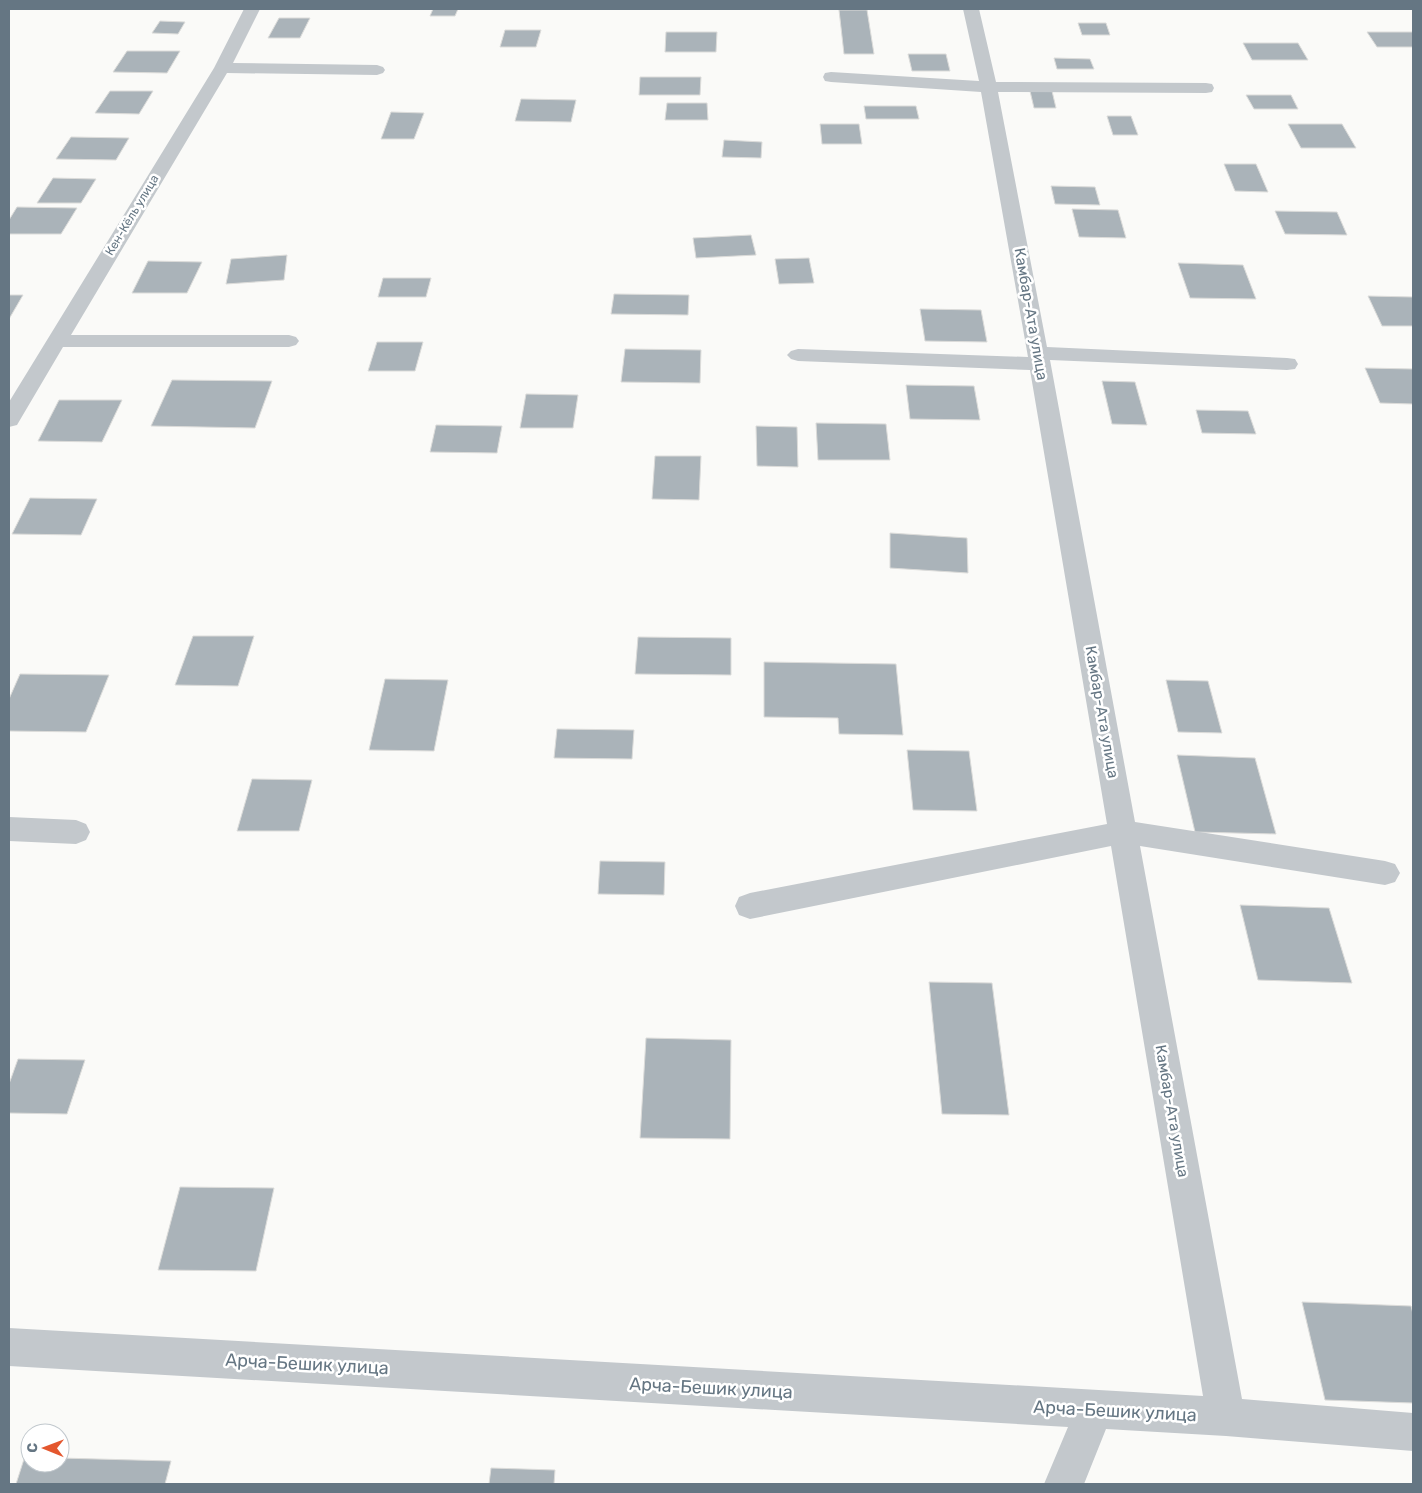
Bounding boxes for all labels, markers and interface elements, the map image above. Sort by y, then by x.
street label: Кен-Кёль улица [102,172,162,258]
street label: Камбар-Ата улица [1010,246,1052,382]
street label: Камбар-Ата улица [1081,644,1123,780]
street label: Камбар-Ата улица [1151,1043,1193,1179]
street label: Арча-Бешик улица [225,1349,389,1379]
street label: Арча-Бешик улица [629,1373,793,1403]
street label: Арча-Бешик улица [1033,1396,1197,1426]
north arrow [20,1423,70,1473]
text: С [24,1443,41,1453]

